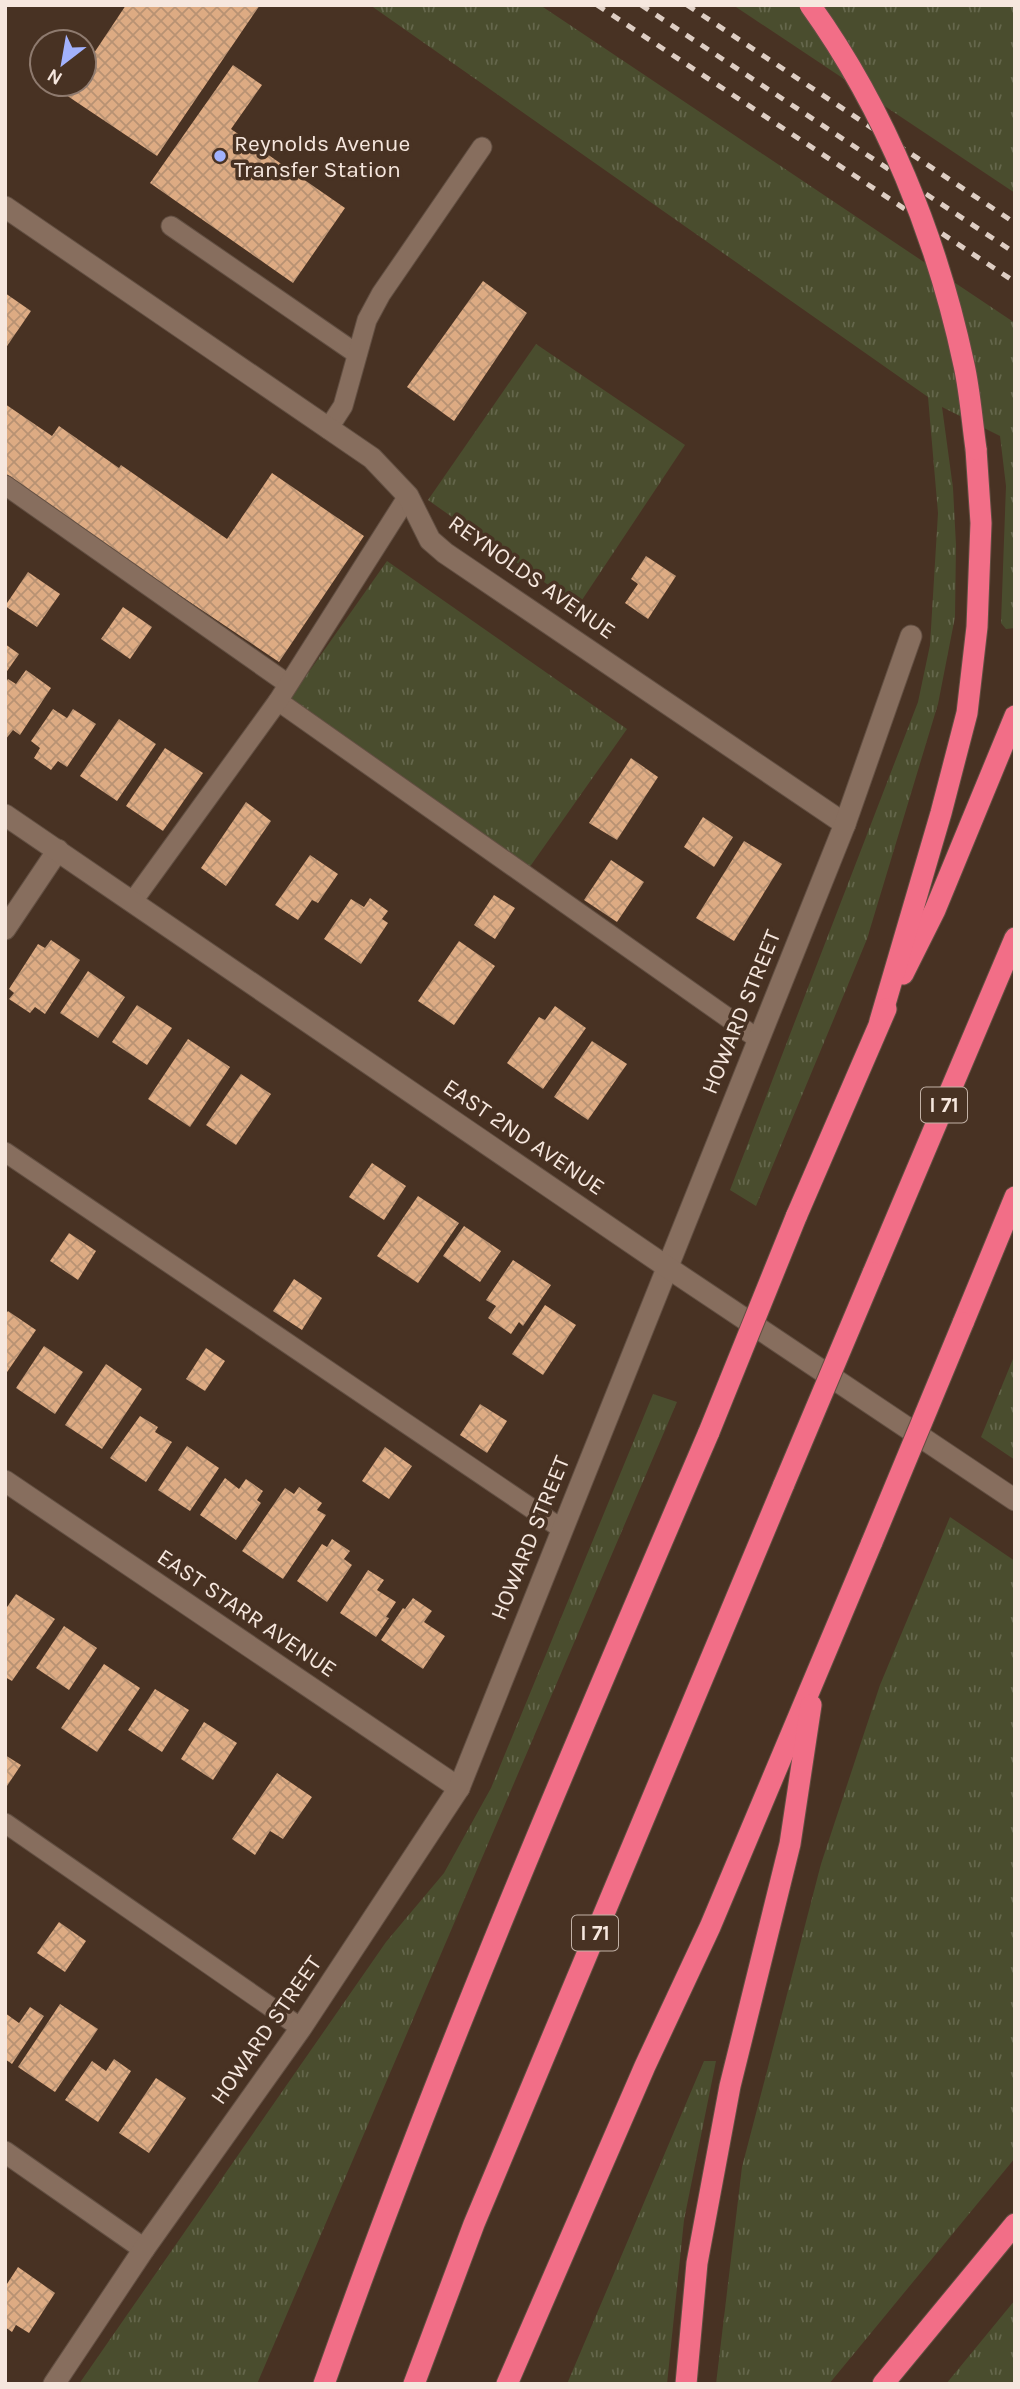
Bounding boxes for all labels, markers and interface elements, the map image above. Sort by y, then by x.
north arrow [28,28,98,98]
text: N [43,64,66,90]
place label: Reynolds Avenue Transfer Station [234,130,410,183]
marker: Reynolds Avenue Transfer Station [212,148,228,164]
street label: REYNOLDS AVENUE [443,509,621,645]
street label: HOWARD STREET [696,925,786,1098]
street label: EAST 2ND AVENUE [438,1073,610,1201]
road number: I 71 [921,1088,967,1122]
street label: HOWARD STREET [485,1451,575,1624]
street label: EAST STARR AVENUE [152,1543,342,1683]
road number: I 71 [572,1916,618,1951]
street label: HOWARD STREET [205,1950,327,2109]

